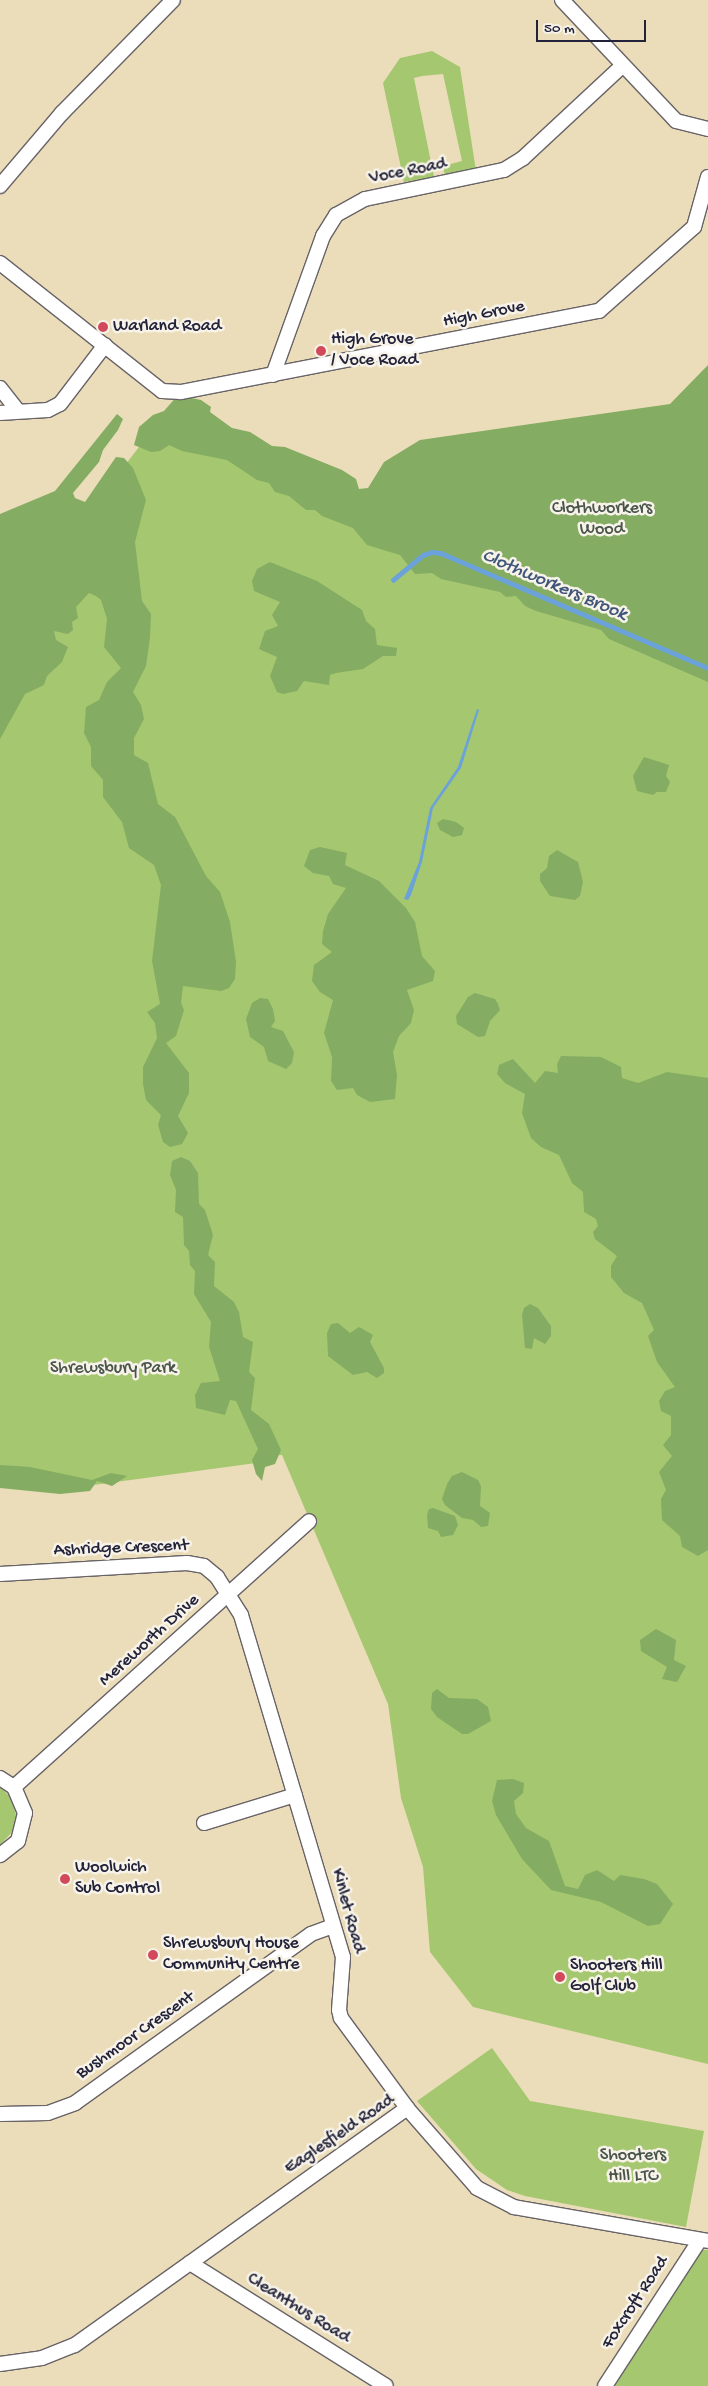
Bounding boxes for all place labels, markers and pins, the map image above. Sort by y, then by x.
place label: Warland Road [113,316,221,338]
marker: Warland Road [97,321,109,333]
place label: High Grove / Voce Road [331,330,418,372]
marker: High Grove / Voce Road [315,345,327,357]
place label: Woolwich Sub Control [75,1858,160,1900]
marker: Woolwich Sub Control [59,1873,71,1885]
place label: Shrewsbury House Community Centre [163,1934,300,1976]
marker: Shrewsbury House Community Centre [147,1949,159,1961]
place label: Shooters Hill Golf Club [570,1956,663,1998]
marker: Shooters Hill Golf Club [554,1971,566,1983]

